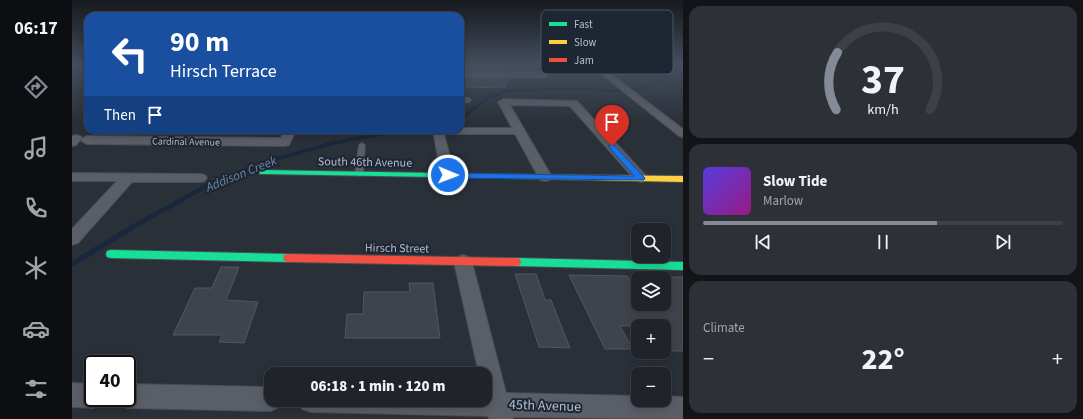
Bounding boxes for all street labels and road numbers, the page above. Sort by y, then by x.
street label: Cardinal Avenue [152,134,220,150]
street label: South 46th Avenue [318,153,412,172]
street label: Hirsch Street [365,239,429,258]
street label: 45th Avenue [509,395,581,417]

